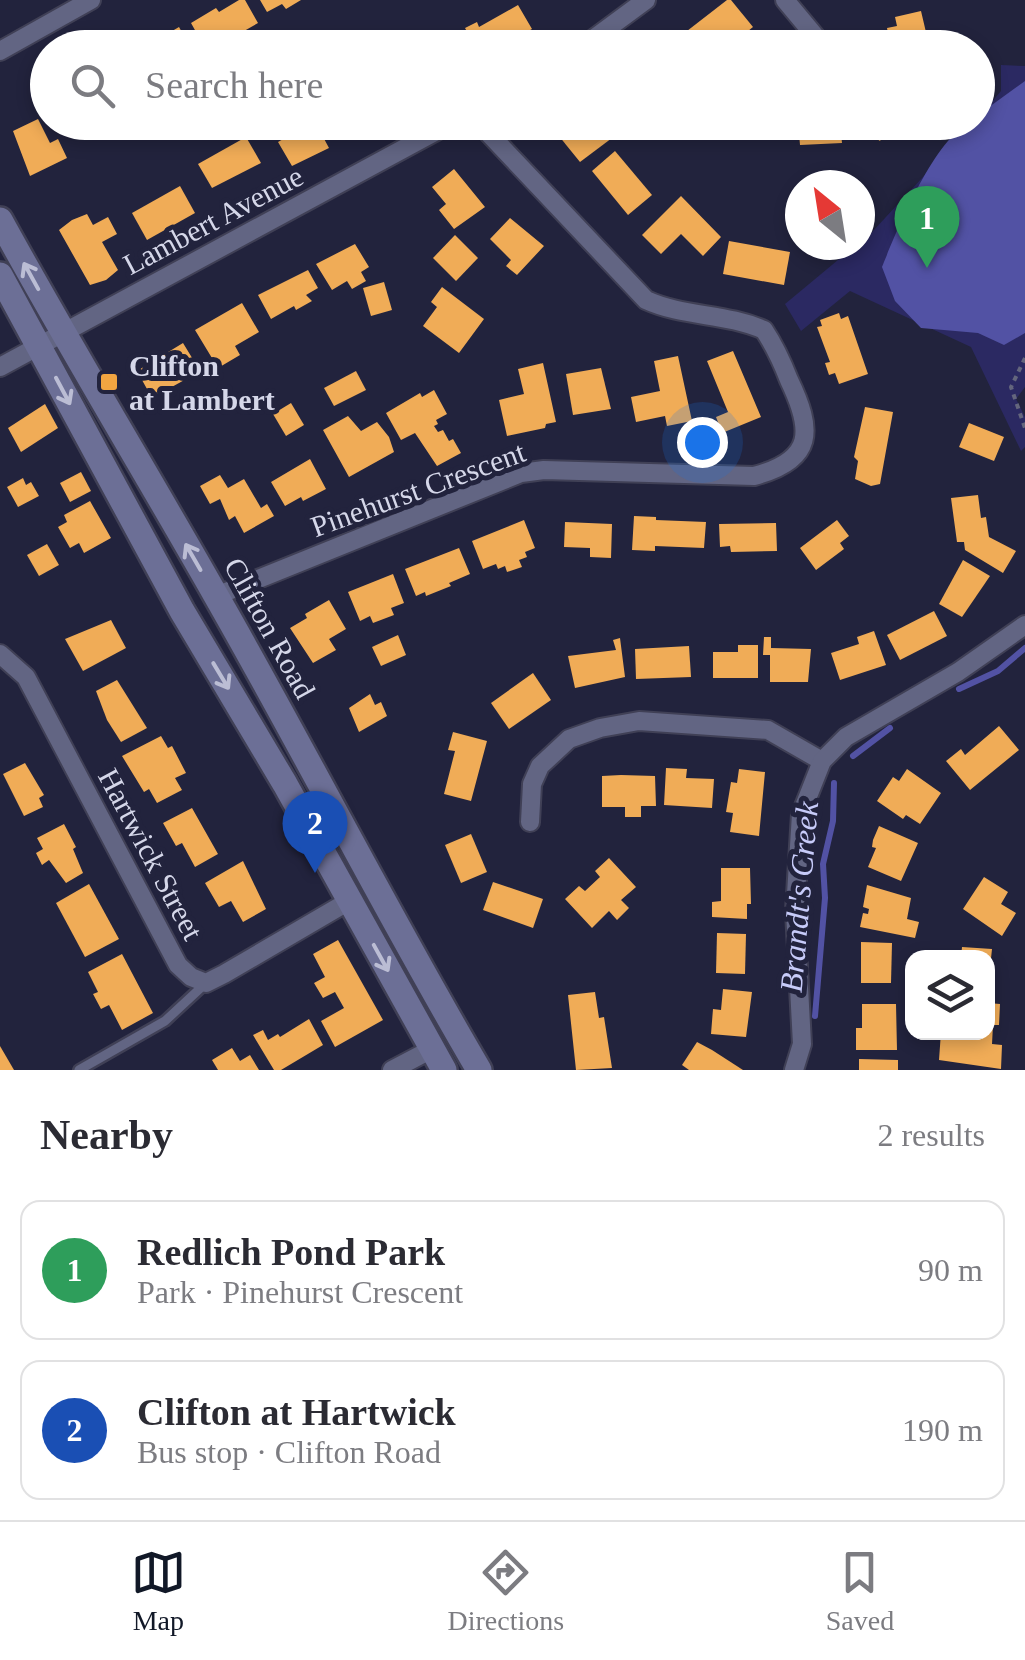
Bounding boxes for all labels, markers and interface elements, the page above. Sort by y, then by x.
search box [30,30,995,140]
icon: search [65,58,120,113]
text: Search here [145,64,323,106]
street label: Lambert Avenue [118,159,308,281]
north arrow [785,170,875,260]
pin: 1 [894,186,960,268]
one-way arrow [20,262,40,292]
place label: Clifton at Lambert [129,349,275,416]
marker: Clifton at Lambert [98,371,120,393]
one-way arrow [54,376,74,406]
your location [677,417,728,468]
street label: Pinehurst Crescent [306,435,530,543]
one-way arrow [183,543,203,572]
street label: Clifton Road [218,552,322,704]
one-way arrow [211,661,231,690]
street label: Hartwick Street [92,763,210,946]
pin: 2 [282,790,348,873]
water label: Brandt's Creek [773,799,825,994]
one-way arrow [372,943,392,972]
map controls [905,950,995,1040]
button: layers [905,950,995,1040]
text: Nearby [40,1112,173,1158]
text: 2 results [877,1117,985,1153]
text: Redlich Pond Park [137,1231,445,1273]
text: 1 [67,1252,83,1288]
text: 90 m [918,1252,983,1288]
text: Park · Pinehurst Crescent [137,1274,463,1310]
text: Clifton at Hartwick [137,1391,456,1433]
text: 2 [67,1412,83,1448]
text: 190 m [902,1412,983,1448]
text: Bus stop · Clifton Road [137,1434,441,1470]
tab: Map [131,1545,186,1637]
tab: Directions [447,1545,564,1637]
tab: Saved [826,1545,894,1637]

